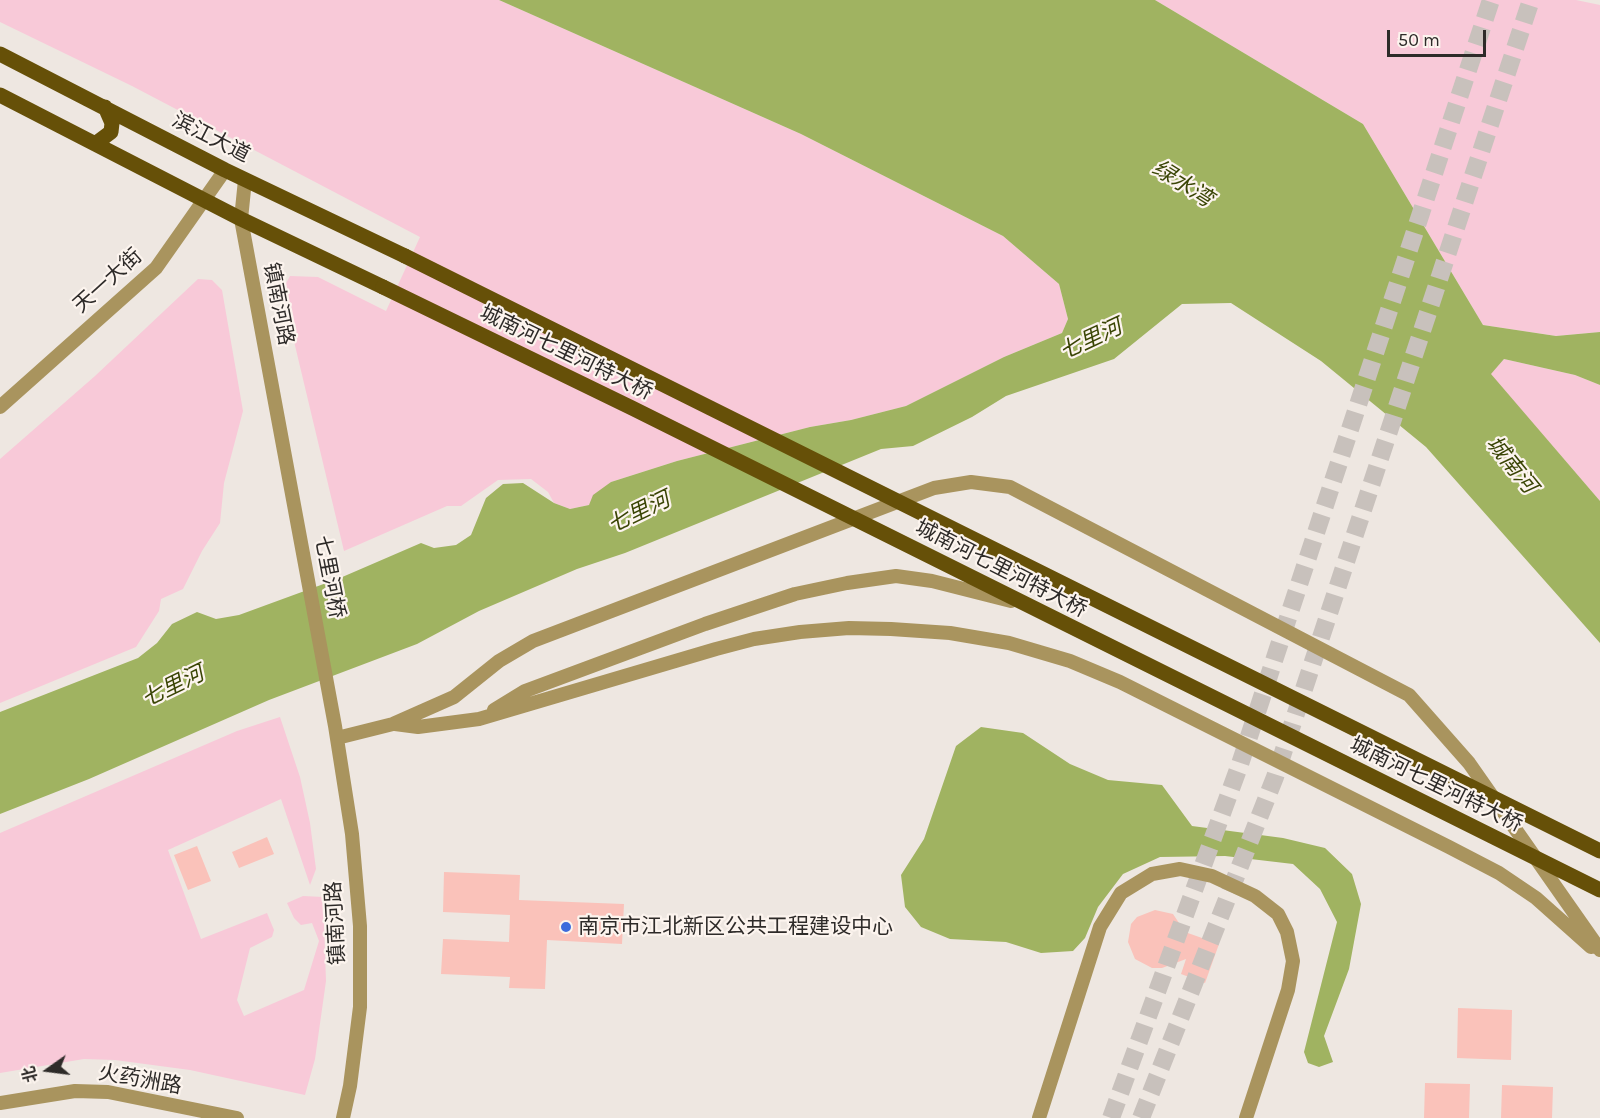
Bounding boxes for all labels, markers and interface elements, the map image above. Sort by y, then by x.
scale bar [1390,18,1489,56]
text: 50 m [1398,29,1440,51]
street label: 滨江大道 [168,108,254,168]
water label: 绿水湾 [1147,155,1217,213]
street label: 天一大街 [68,244,148,318]
street label: 镇南河路 [258,260,298,348]
street label: 城南河七里河特大桥 [476,300,656,406]
water label: 七里河 [1056,314,1126,366]
water label: 城南河 [1480,431,1542,499]
water label: 七里河 [604,487,674,539]
street label: 城南河七里河特大桥 [911,515,1091,623]
street label: 七里河桥 [309,533,349,621]
water label: 七里河 [138,661,208,713]
street label: 城南河七里河特大桥 [1346,732,1526,838]
street label: 镇南河路 [321,880,351,966]
place label: 南京市江北新区公共工程建设中心 [578,914,893,940]
marker: 南京市江北新区公共工程建设中心 [559,920,573,934]
north arrow [18,1040,78,1100]
street label: 火药洲路 [96,1060,184,1100]
text: 北 [19,1064,41,1085]

